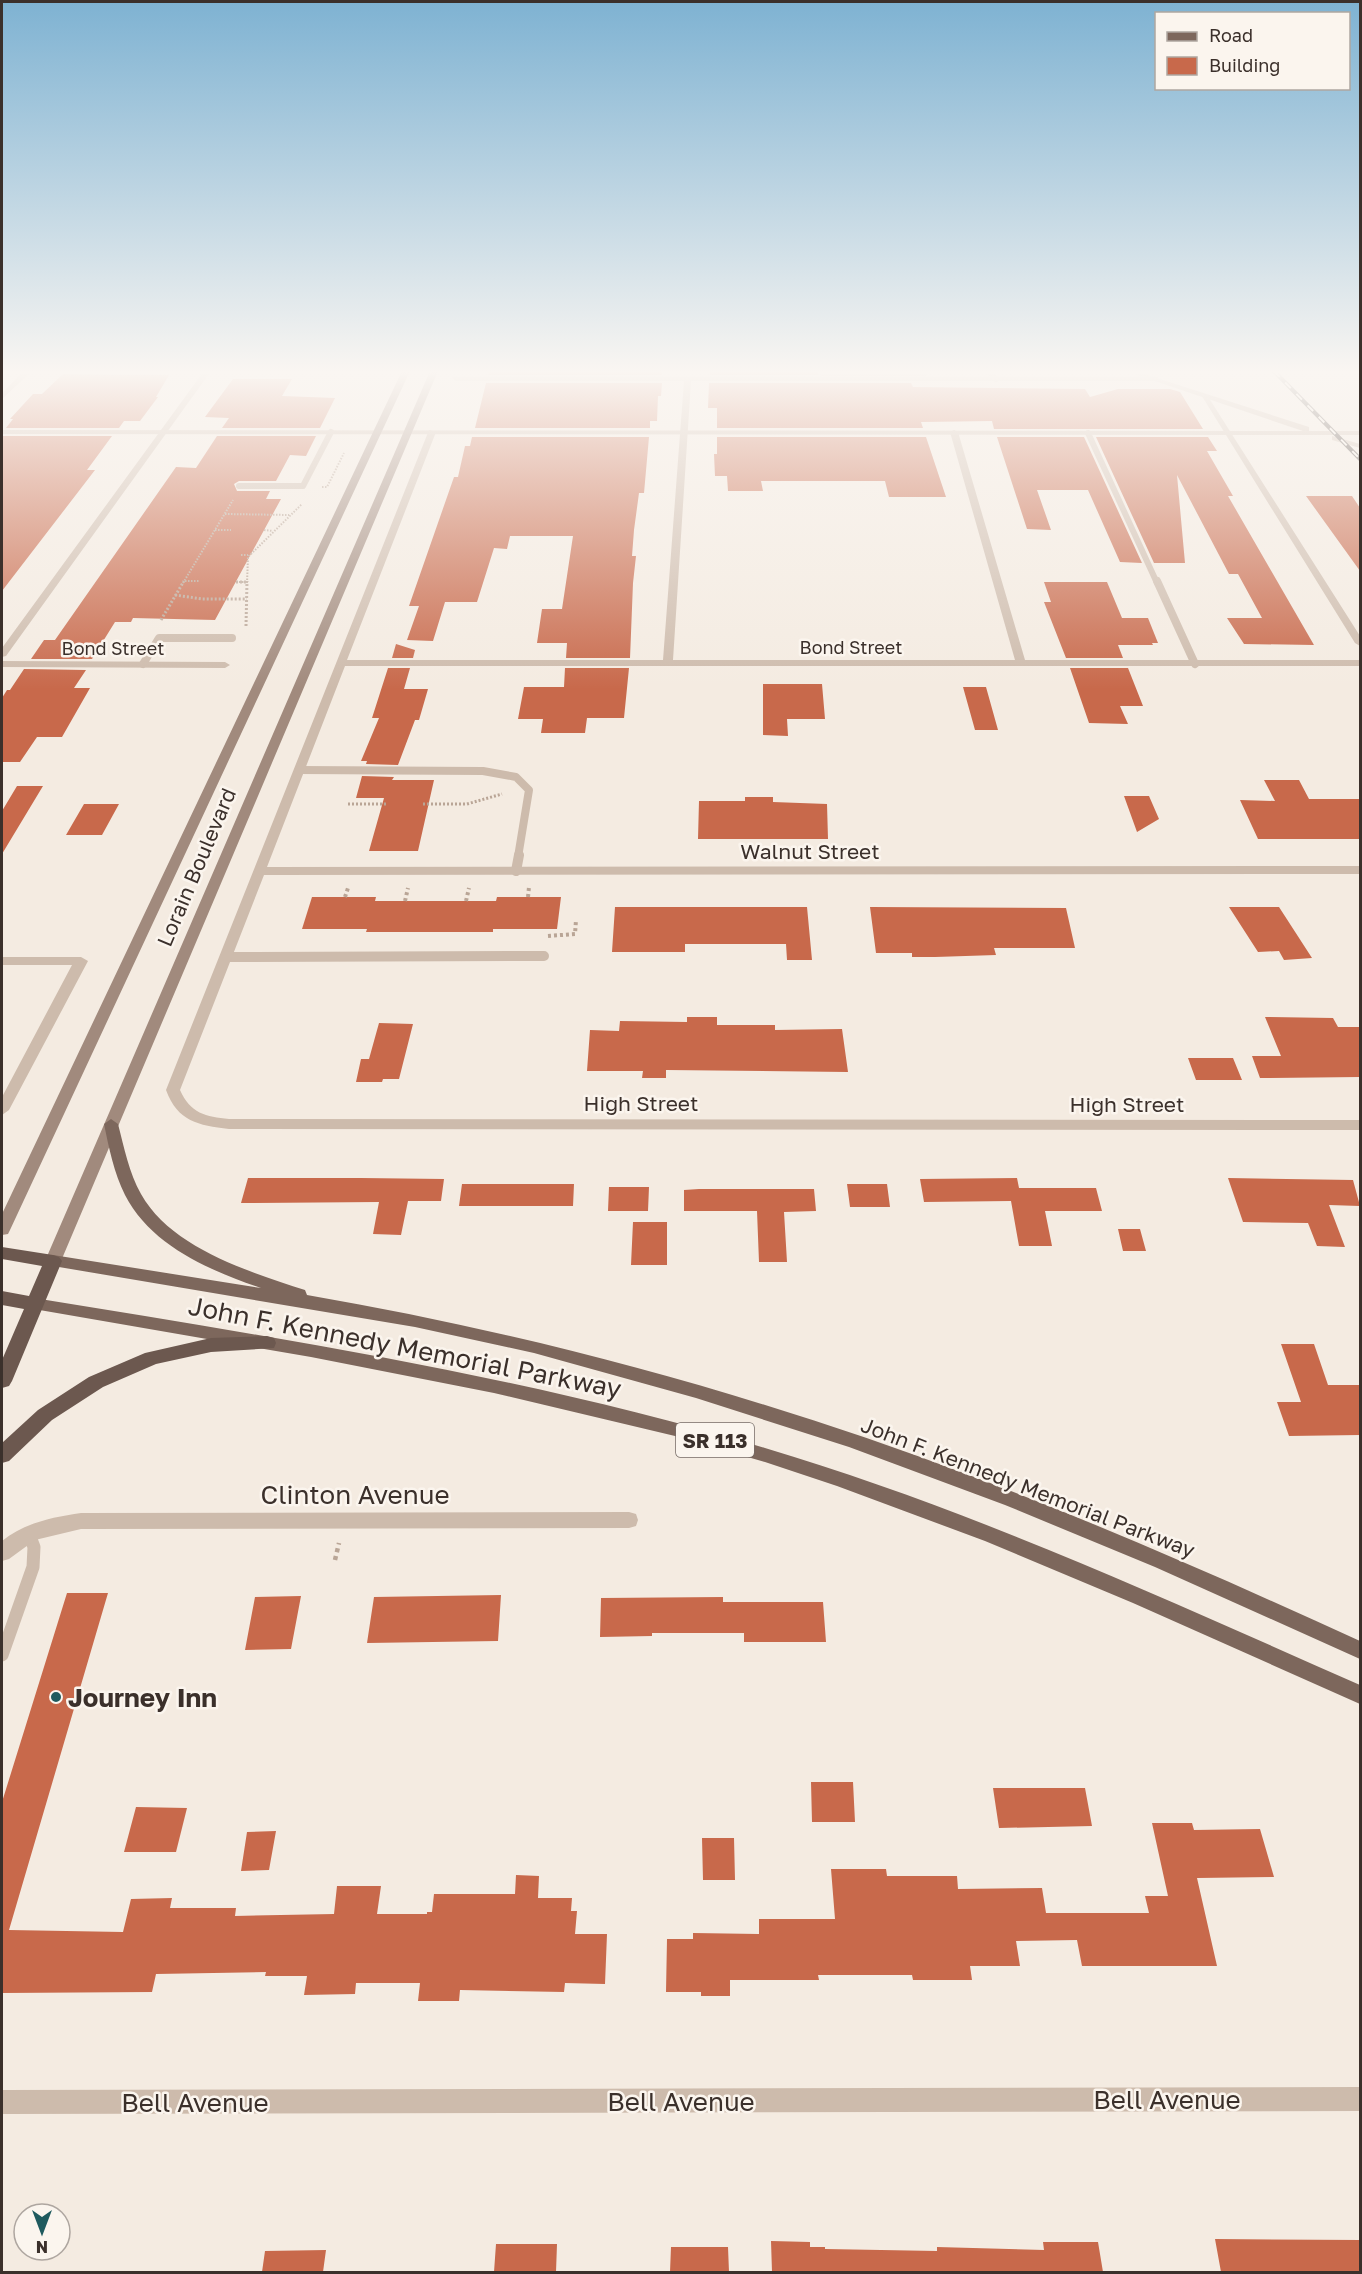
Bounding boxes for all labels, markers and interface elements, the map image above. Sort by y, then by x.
legend [1155,12,1350,90]
text: Road [1209,24,1253,46]
text: Building [1209,54,1280,76]
street label: Bond Street [800,636,902,658]
street label: Bond Street [62,637,164,659]
street label: Lorain Boulevard [151,784,241,950]
street label: Walnut Street [740,838,880,864]
street label: High Street [584,1090,698,1116]
street label: High Street [1070,1091,1184,1117]
street label: John F. Kennedy Memorial Parkway [186,1290,624,1404]
street label: John F. Kennedy Memorial Parkway [857,1411,1199,1563]
road number: SR 113 [676,1423,754,1457]
street label: Clinton Avenue [261,1479,449,1510]
place label: Journey Inn [68,1682,217,1713]
marker: Journey Inn [49,1690,63,1704]
street label: Bell Avenue [1093,2084,1241,2115]
street label: Bell Avenue [607,2086,755,2117]
street label: Bell Avenue [121,2087,269,2118]
north arrow [12,2202,72,2262]
text: N [36,2237,48,2257]

